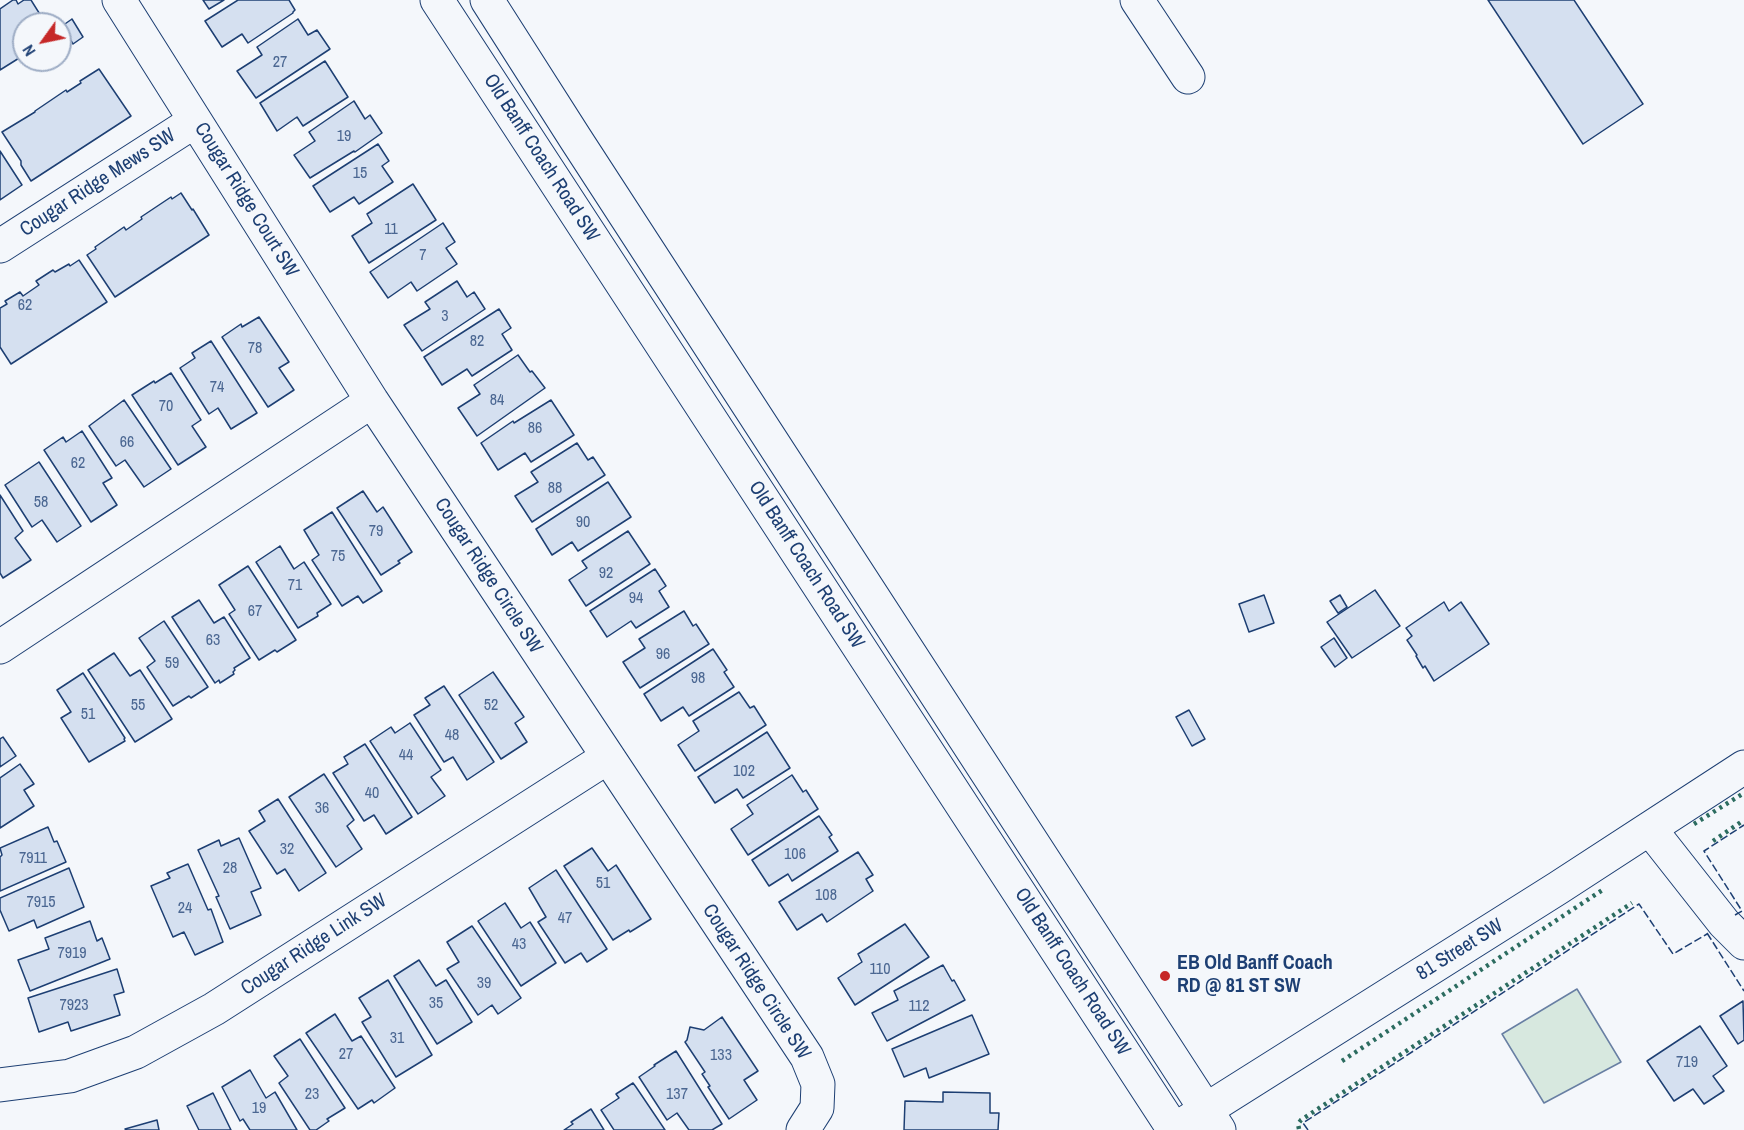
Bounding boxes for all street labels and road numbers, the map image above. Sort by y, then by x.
street label: Old Banff Coach Road SW [478,70,604,246]
street label: Cougar Ridge Court SW [189,118,303,282]
street label: Cougar Ridge Mews SW [16,124,180,242]
street label: Old Banff Coach Road SW [743,477,869,653]
street label: Cougar Ridge Circle SW [429,494,547,658]
street label: Old Banff Coach Road SW [1009,884,1135,1060]
street label: Cougar Ridge Link SW [237,889,391,1001]
street label: Cougar Ridge Circle SW [697,900,815,1064]
street label: 81 Street SW [1412,914,1508,986]

